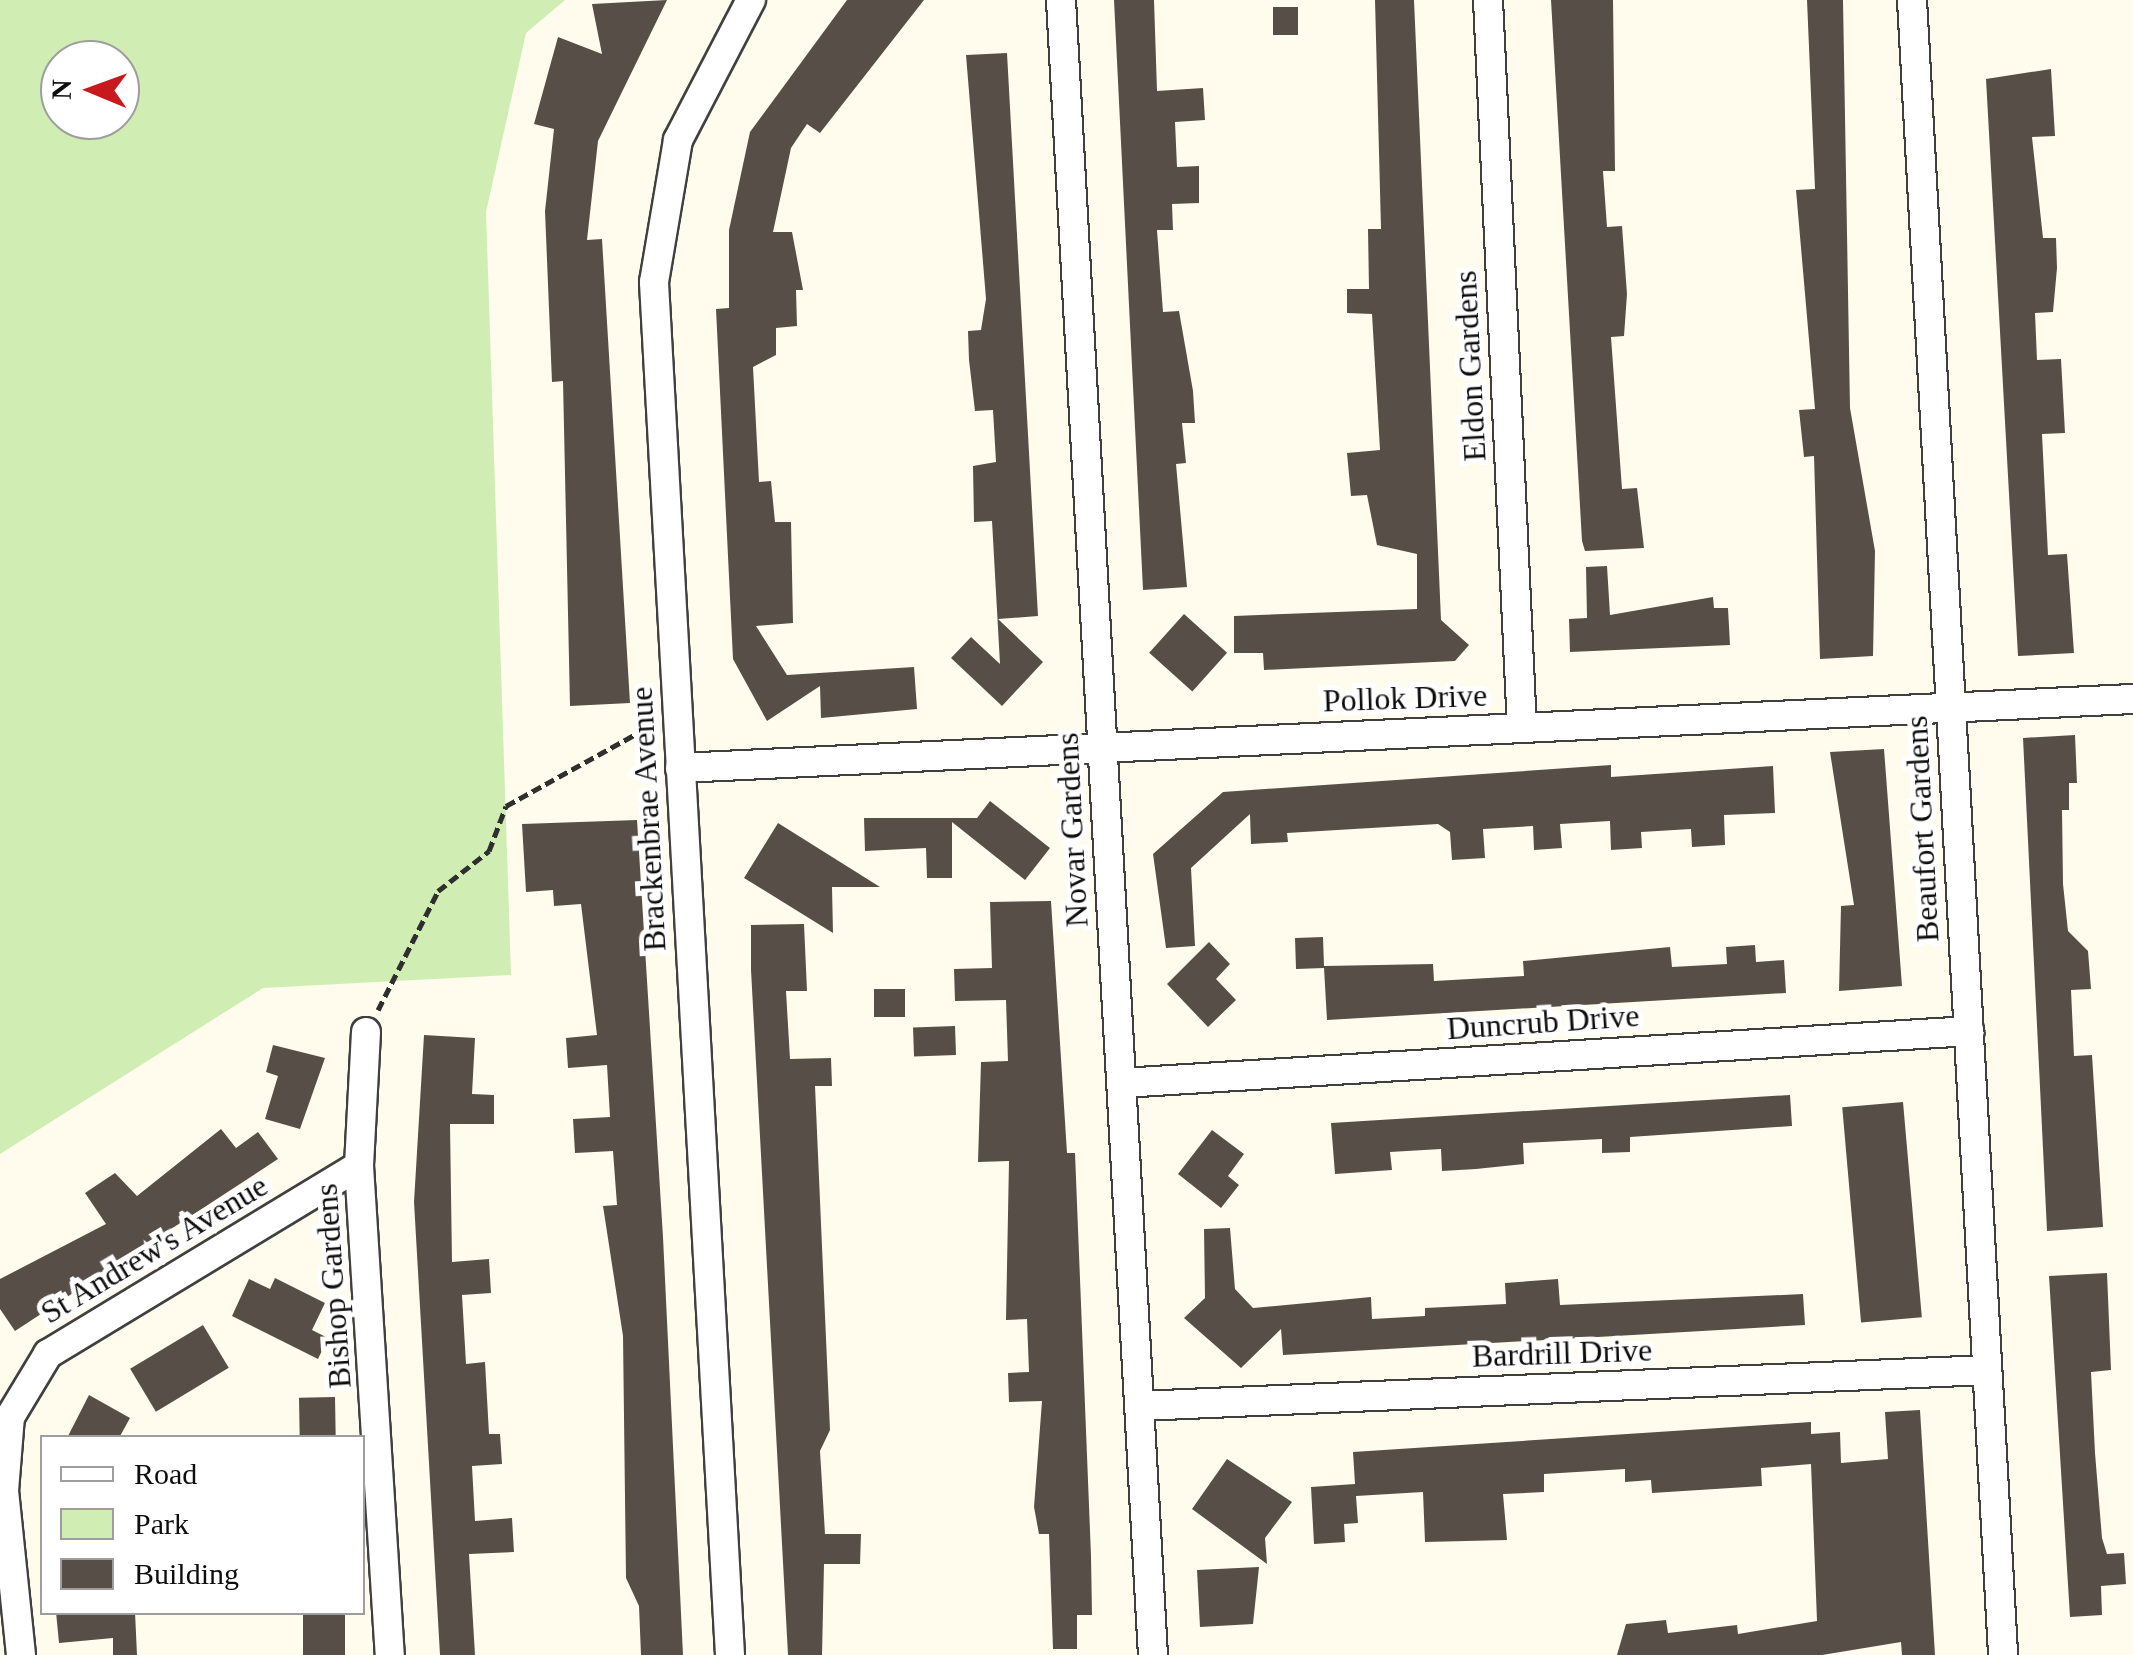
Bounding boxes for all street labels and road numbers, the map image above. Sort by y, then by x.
street label: Eldon Gardens [1446,270,1494,462]
street label: Pollok Drive [1322,676,1488,720]
street label: Brackenbrae Avenue [622,685,674,953]
street label: Beaufort Gardens [1897,715,1947,943]
street label: Novar Gardens [1048,732,1096,928]
street label: Duncrub Drive [1445,996,1641,1048]
street label: St Andrew's Avenue [32,1165,276,1333]
street label: Bishop Gardens [307,1182,359,1390]
street label: Bardrill Drive [1471,1331,1653,1375]

